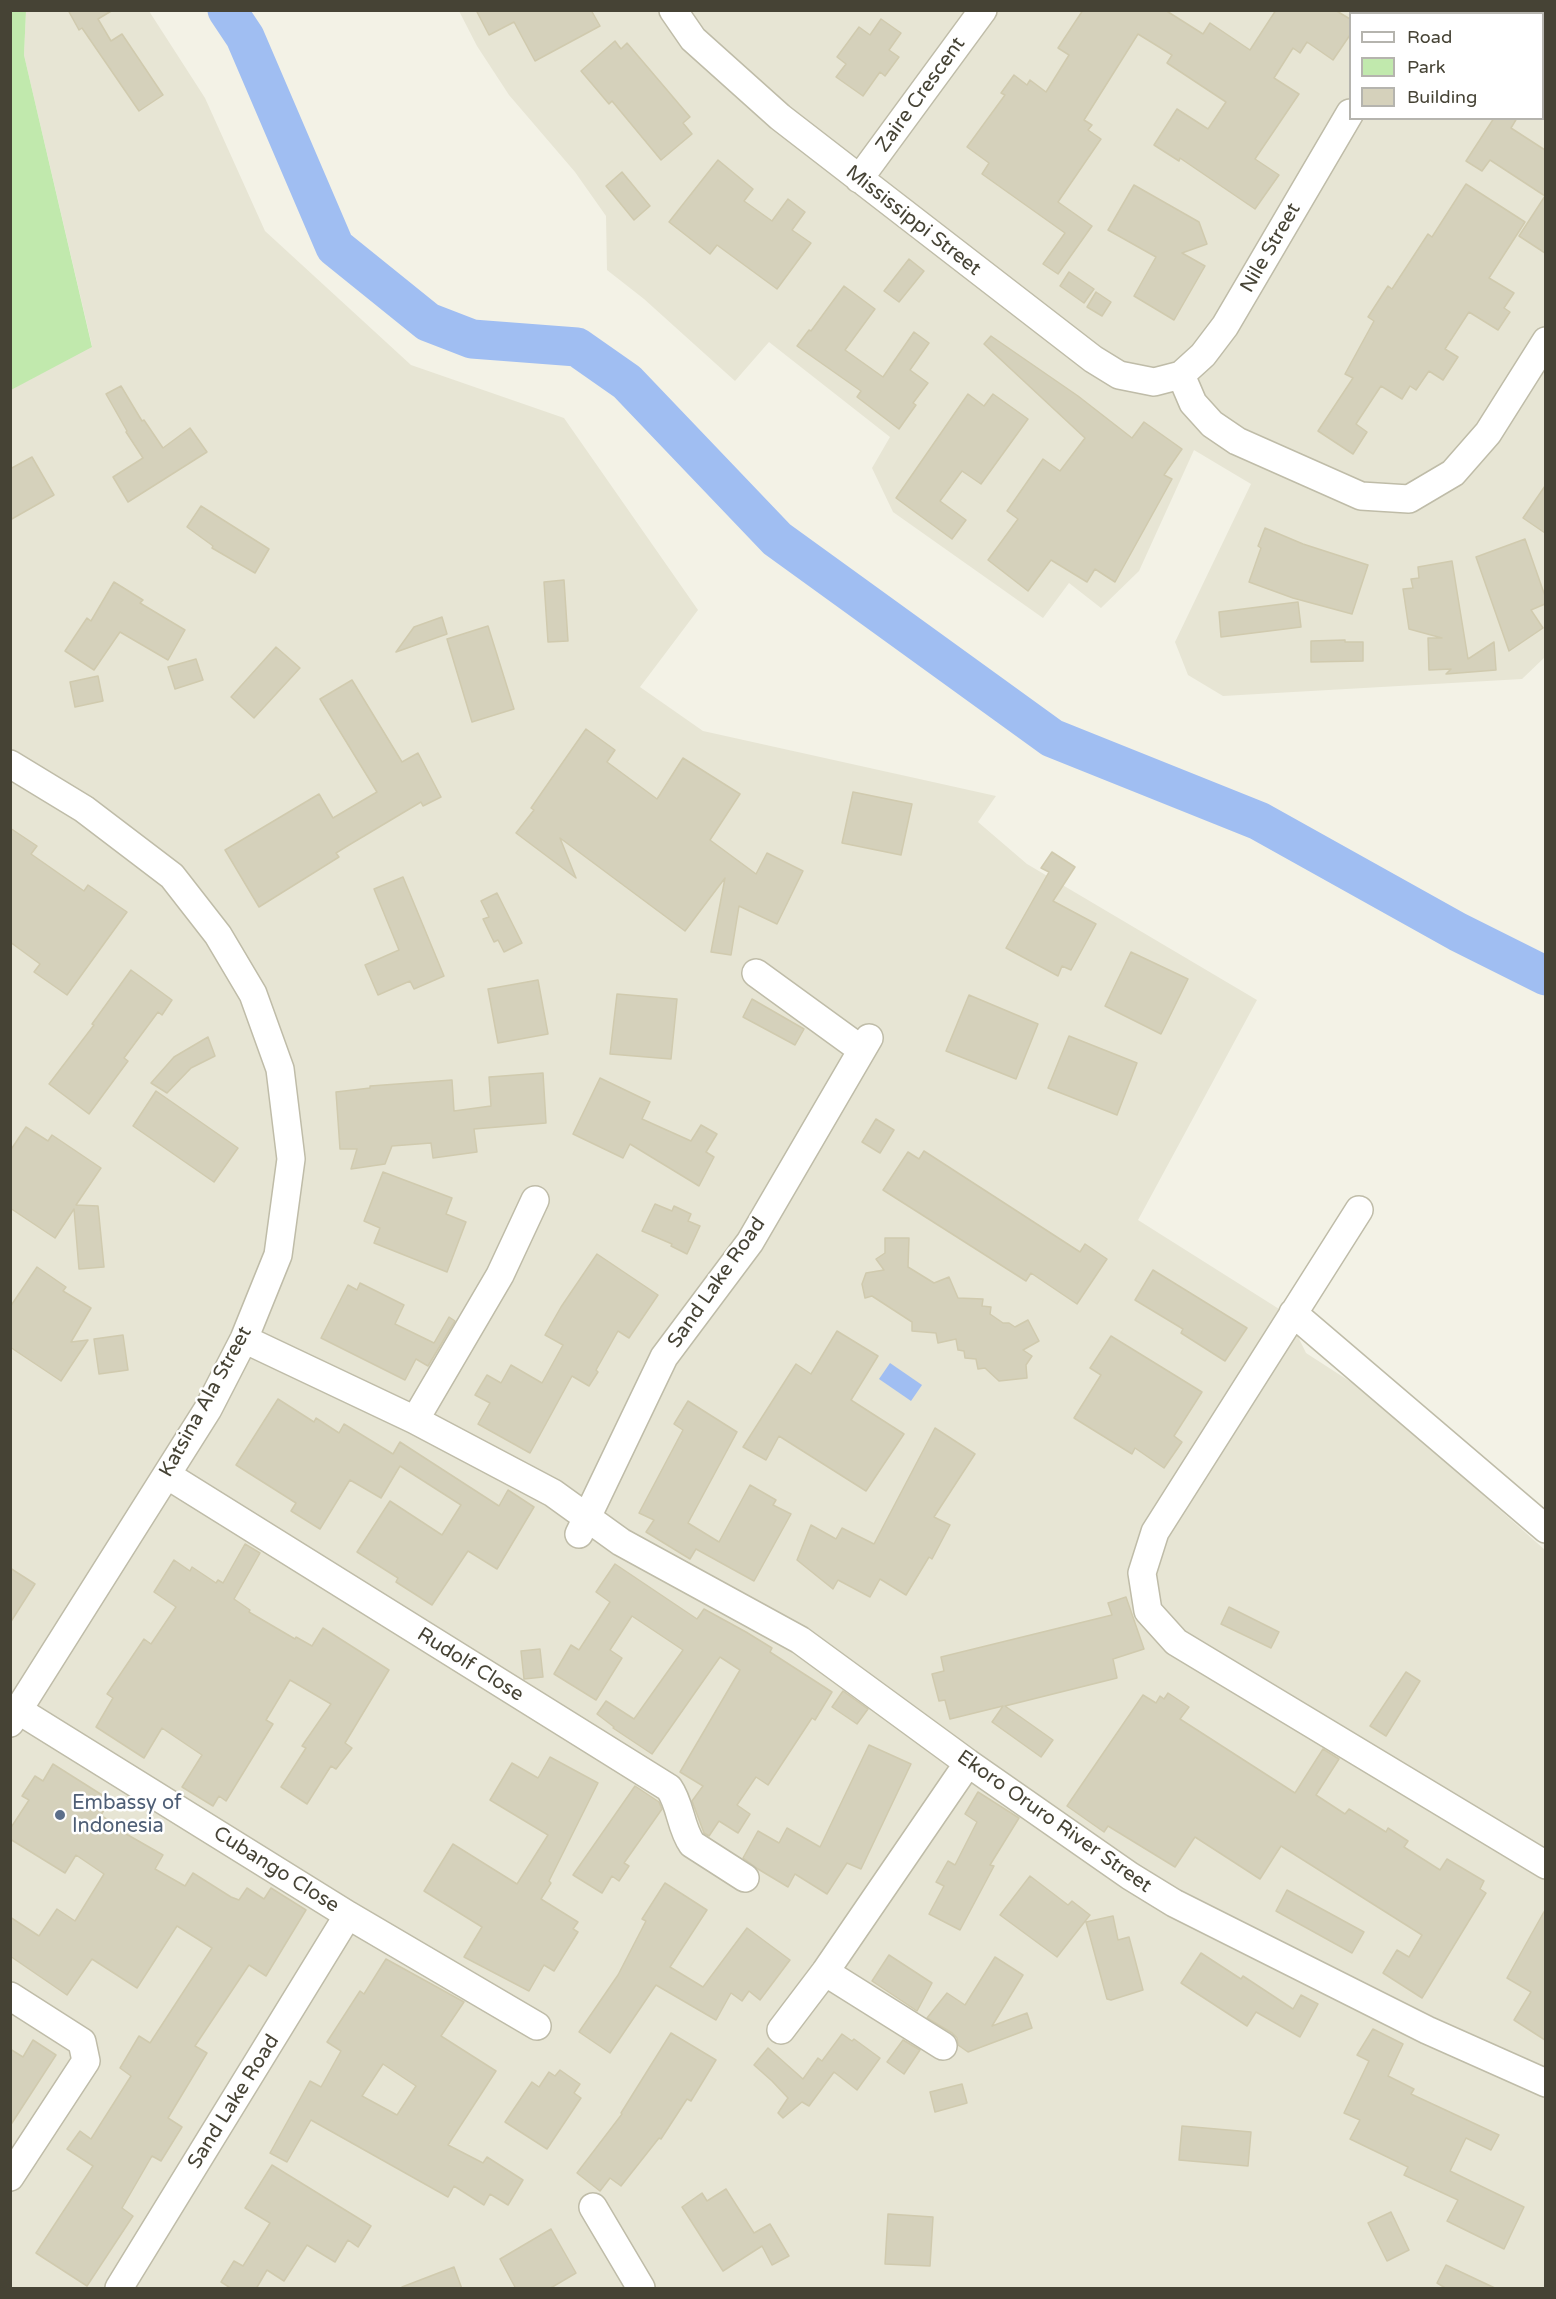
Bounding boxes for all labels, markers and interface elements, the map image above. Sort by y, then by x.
legend [1349,12,1544,120]
text: Road [1407,26,1452,48]
street label: Zaire Crescent [871,33,971,157]
text: Park [1407,56,1445,78]
text: Building [1407,86,1477,108]
street label: Mississippi Street [841,161,985,281]
street label: Nile Street [1236,199,1306,297]
street label: Sand Lake Road [663,1213,771,1353]
street label: Katsina Ala Street [155,1322,257,1482]
street label: Rudolf Close [412,1623,528,1707]
street label: Ekoro Oruro River Street [952,1746,1156,1898]
place label: Embassy of Indonesia [72,1792,182,1839]
marker: Embassy of Indonesia [53,1808,67,1822]
street label: Cubango Close [209,1822,343,1918]
street label: Sand Lake Road [183,2030,285,2174]

